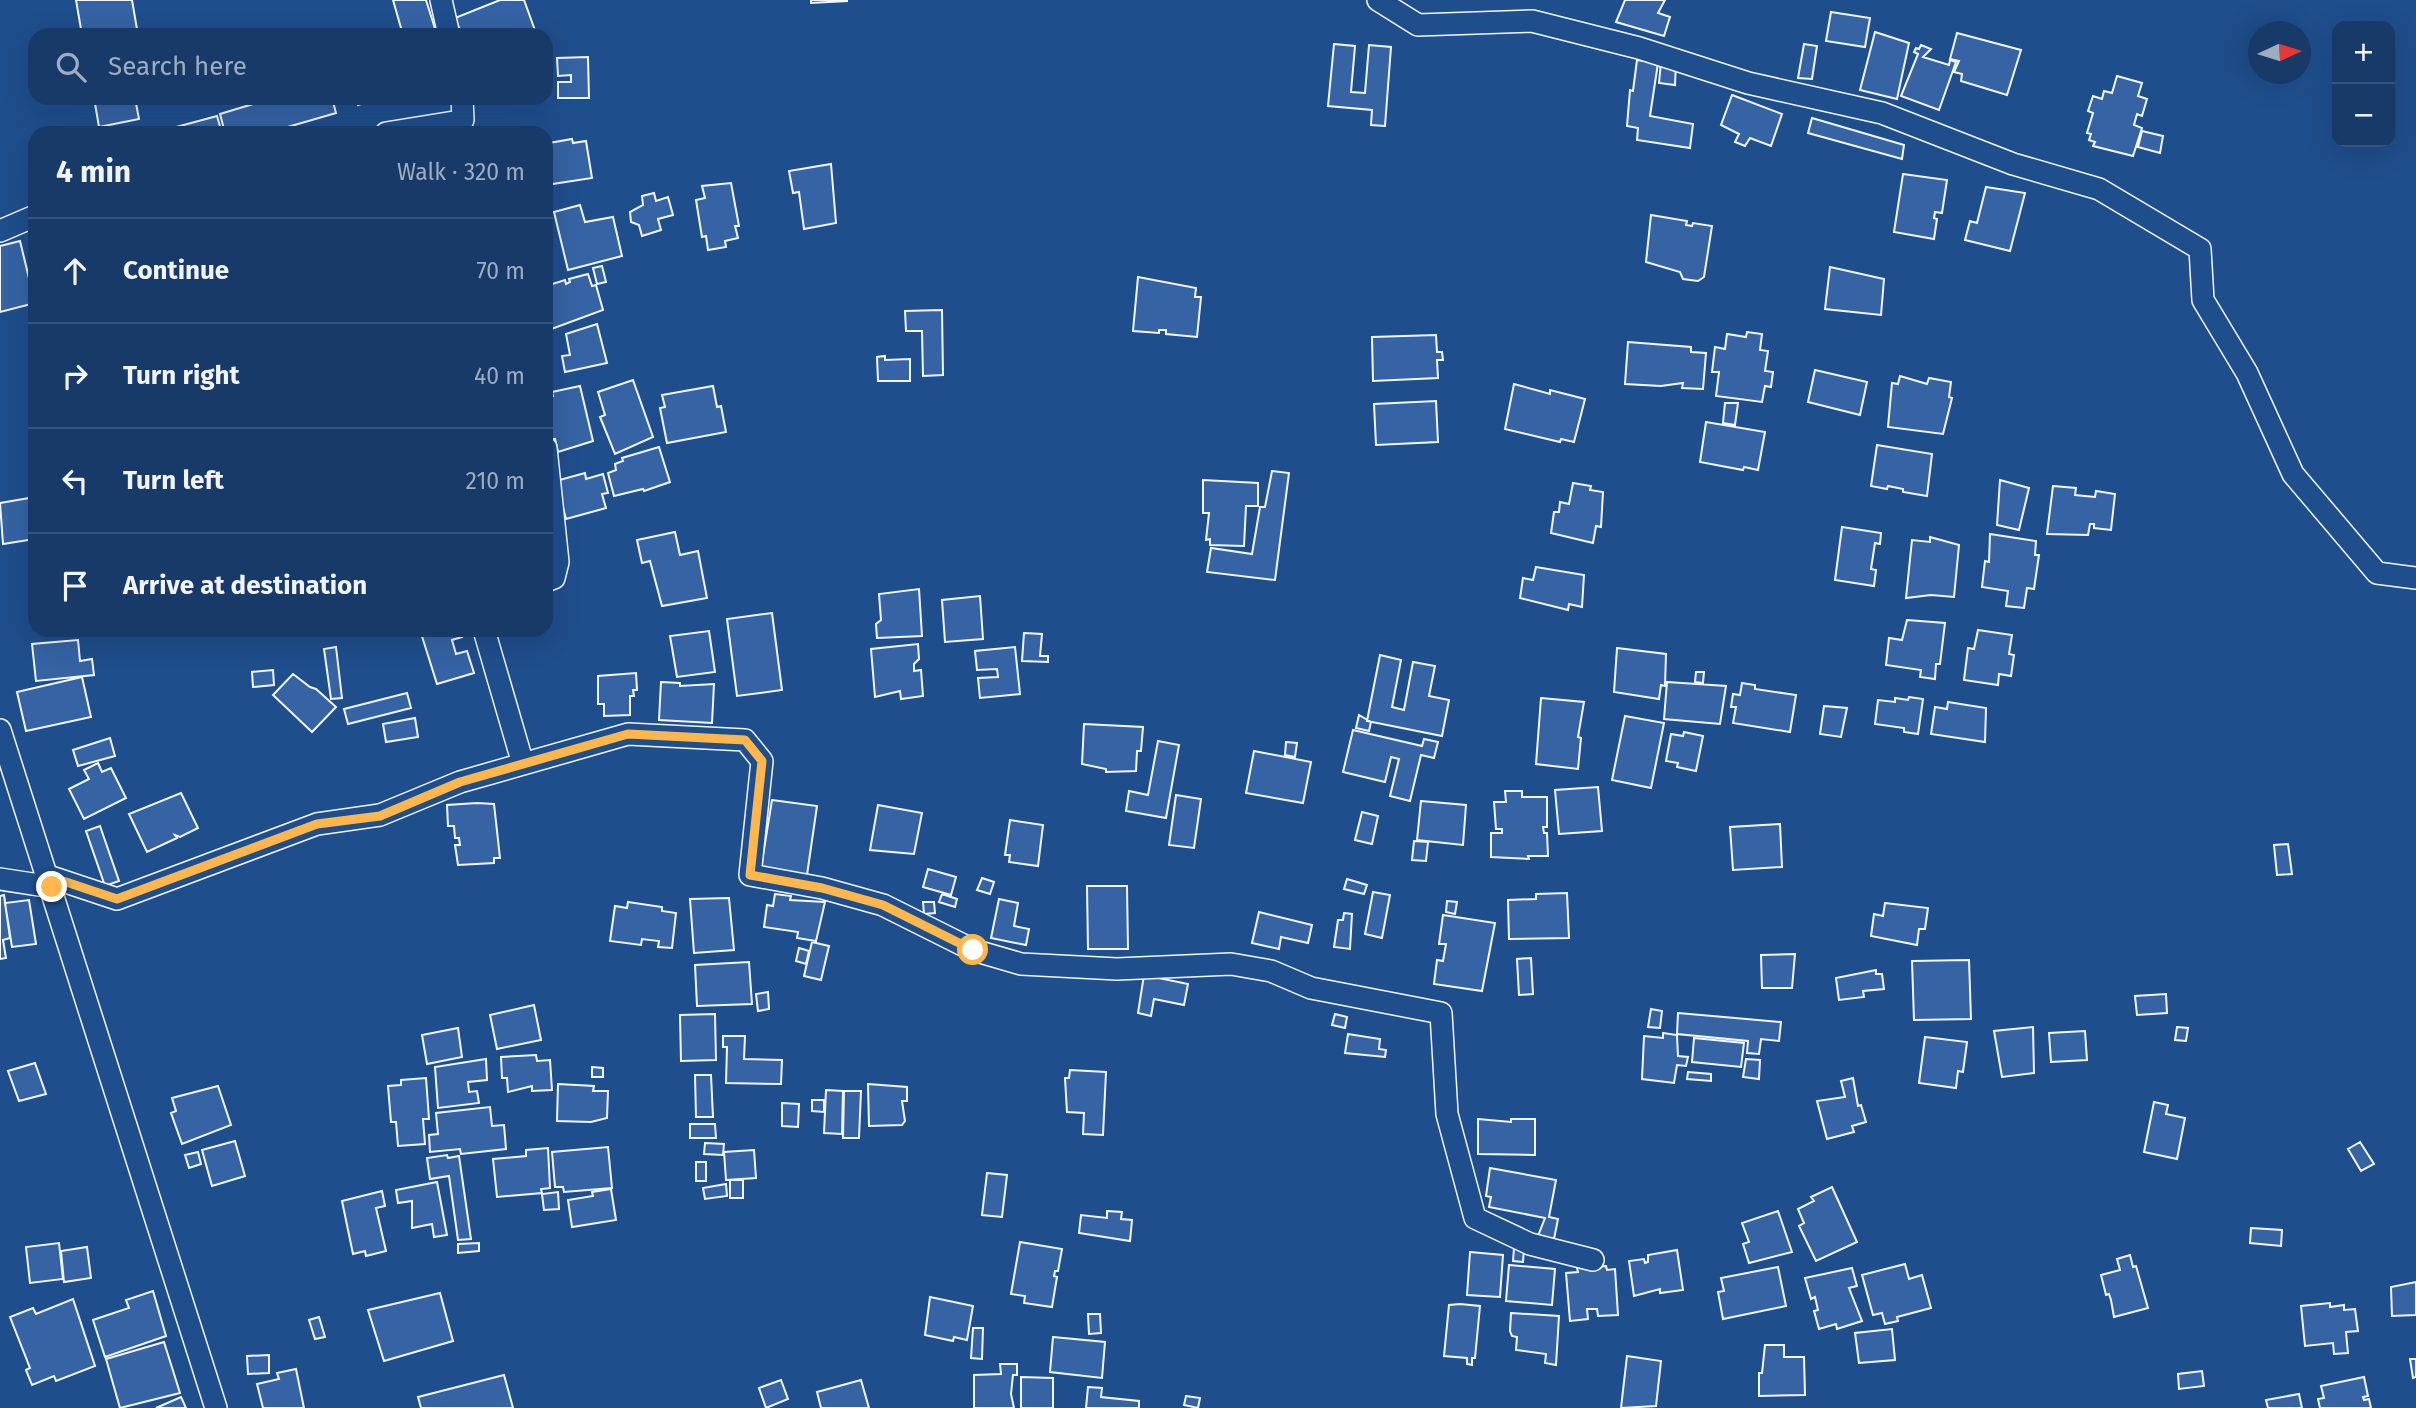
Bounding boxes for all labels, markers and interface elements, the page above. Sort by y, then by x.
north arrow [2248,21,2311,84]
map controls [2332,21,2395,147]
button: + [2332,21,2395,84]
search box [28,28,553,105]
icon: search [52,48,90,86]
text: Search here [108,51,247,82]
button: − [2332,84,2395,147]
text: 4 min [56,154,131,190]
text: Walk · 320 m [397,158,525,186]
icon: ahead [56,252,94,290]
text: Continue [123,255,229,286]
text: 70 m [476,257,525,285]
icon: right [56,357,94,395]
text: Turn right [123,360,240,391]
text: 40 m [474,362,525,390]
icon: left [56,462,94,500]
text: Turn left [123,465,224,496]
text: 210 m [466,467,525,495]
icon: arrive [56,567,94,605]
text: Arrive at destination [123,570,367,601]
route end [36,871,67,902]
route start [957,934,988,965]

